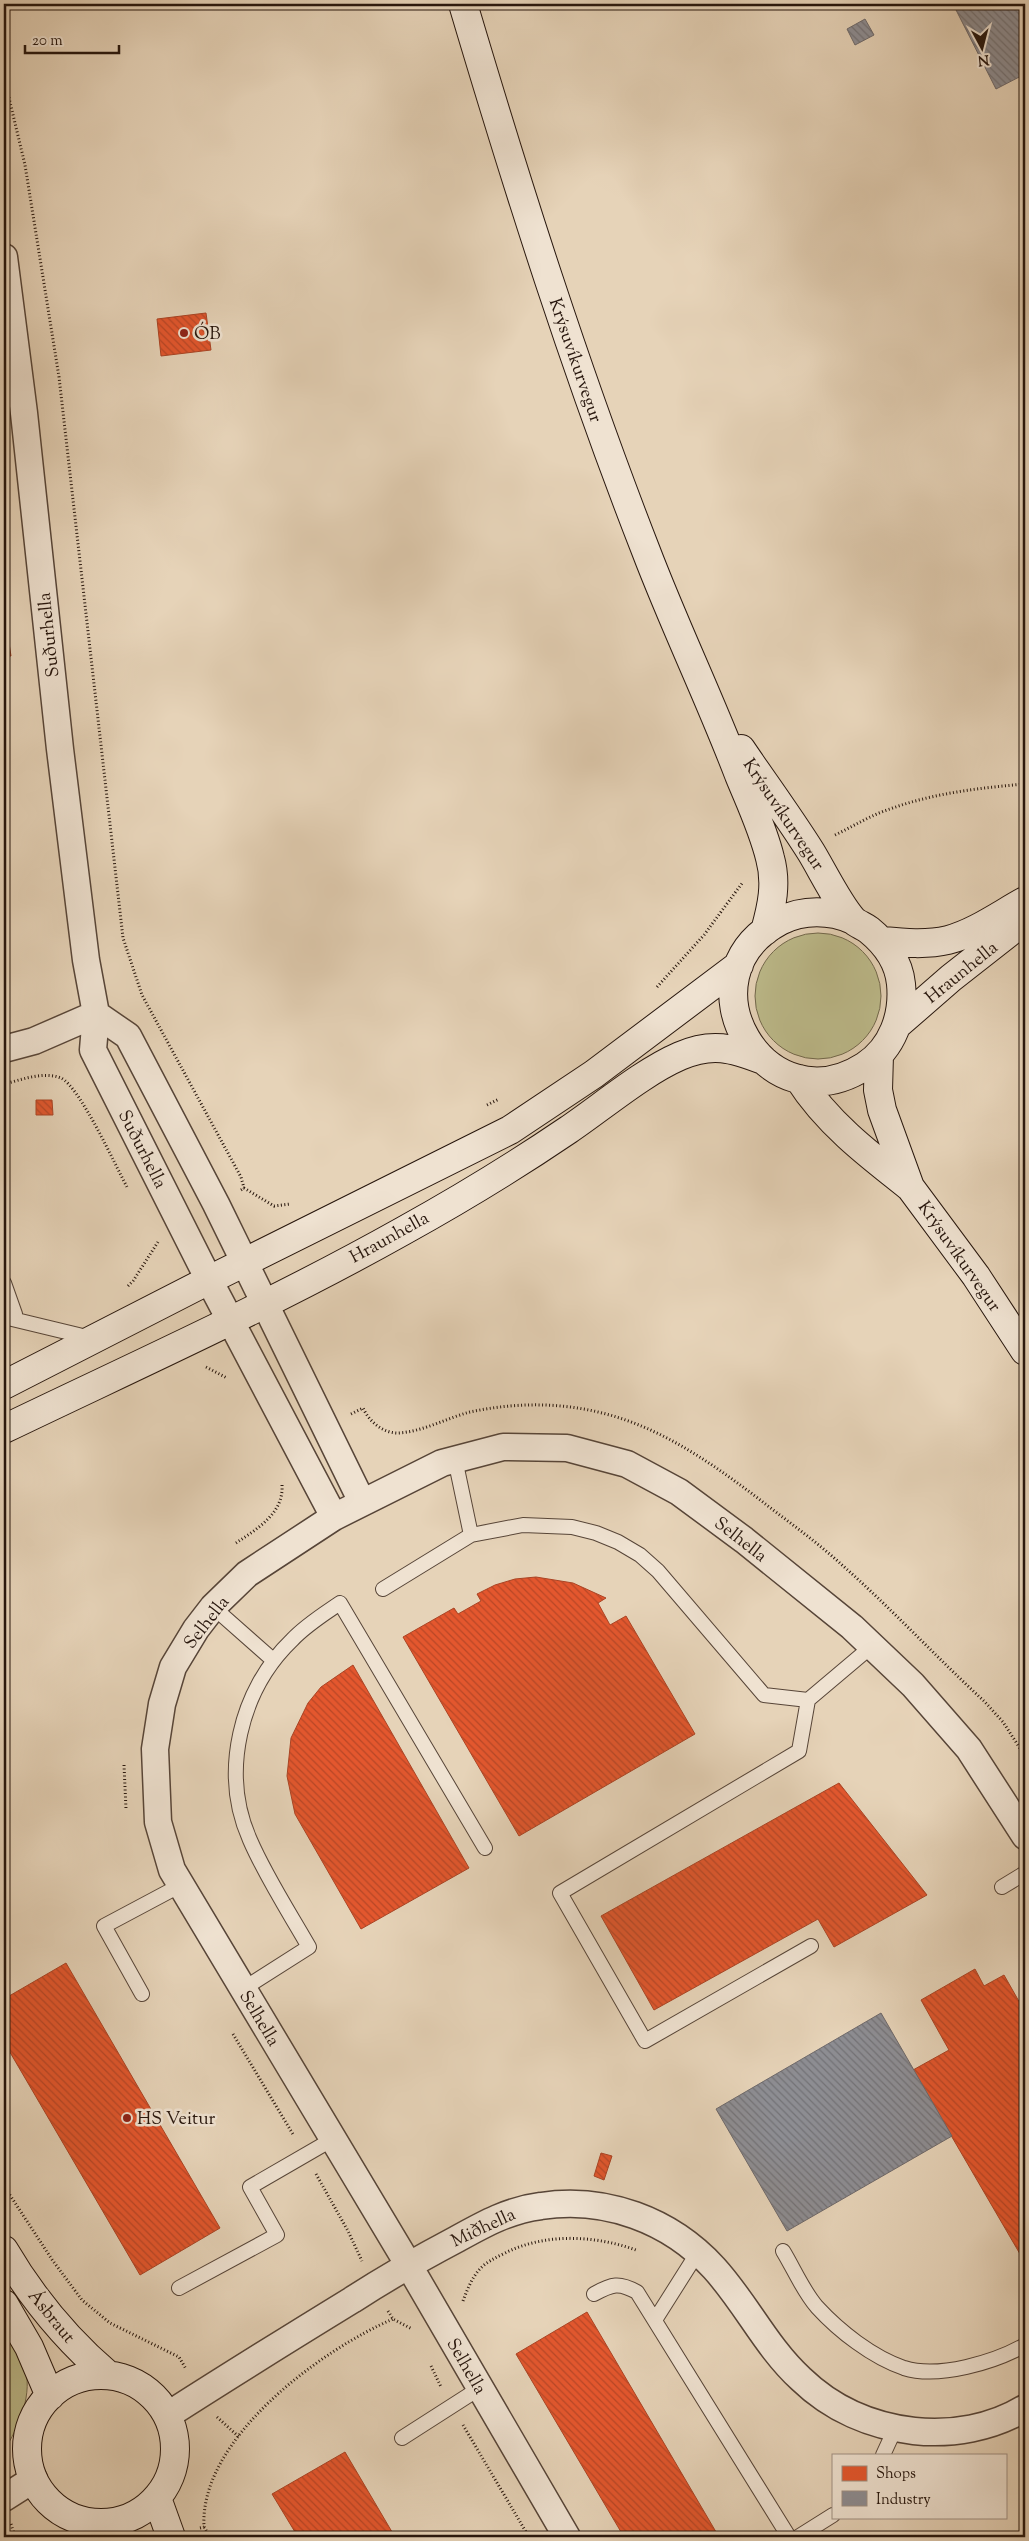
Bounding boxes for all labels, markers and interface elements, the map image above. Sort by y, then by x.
scale bar [25,22,119,54]
north arrow [956,22,1006,72]
text: 20 m [32,31,63,52]
text: N [977,48,990,70]
street label: Krýsuvíkurvegur [541,295,608,427]
place label: ÓB [194,321,221,348]
marker: ÓB [178,327,190,339]
street label: Suðurhella [33,591,67,678]
street label: Krýsuvíkurvegur [735,754,830,877]
street label: Hraunhella [920,936,1004,1011]
street label: Suðurhella [110,1106,172,1194]
street label: Krýsuvíkurvegur [910,1196,1006,1318]
street label: Hraunhella [346,1206,434,1271]
street label: Selhella [708,1512,772,1570]
street label: Selhella [179,1591,237,1655]
street label: Selhella [231,1986,285,2052]
place label: HS Veitur [137,2107,215,2133]
marker: HS Veitur [121,2112,133,2124]
street label: Miðhella [447,2203,520,2255]
street label: Ásbraut [21,2285,80,2350]
street label: Selhella [439,2334,492,2400]
legend [832,2454,1006,2518]
text: Shops [876,2464,916,2485]
text: Industry [876,2490,931,2511]

